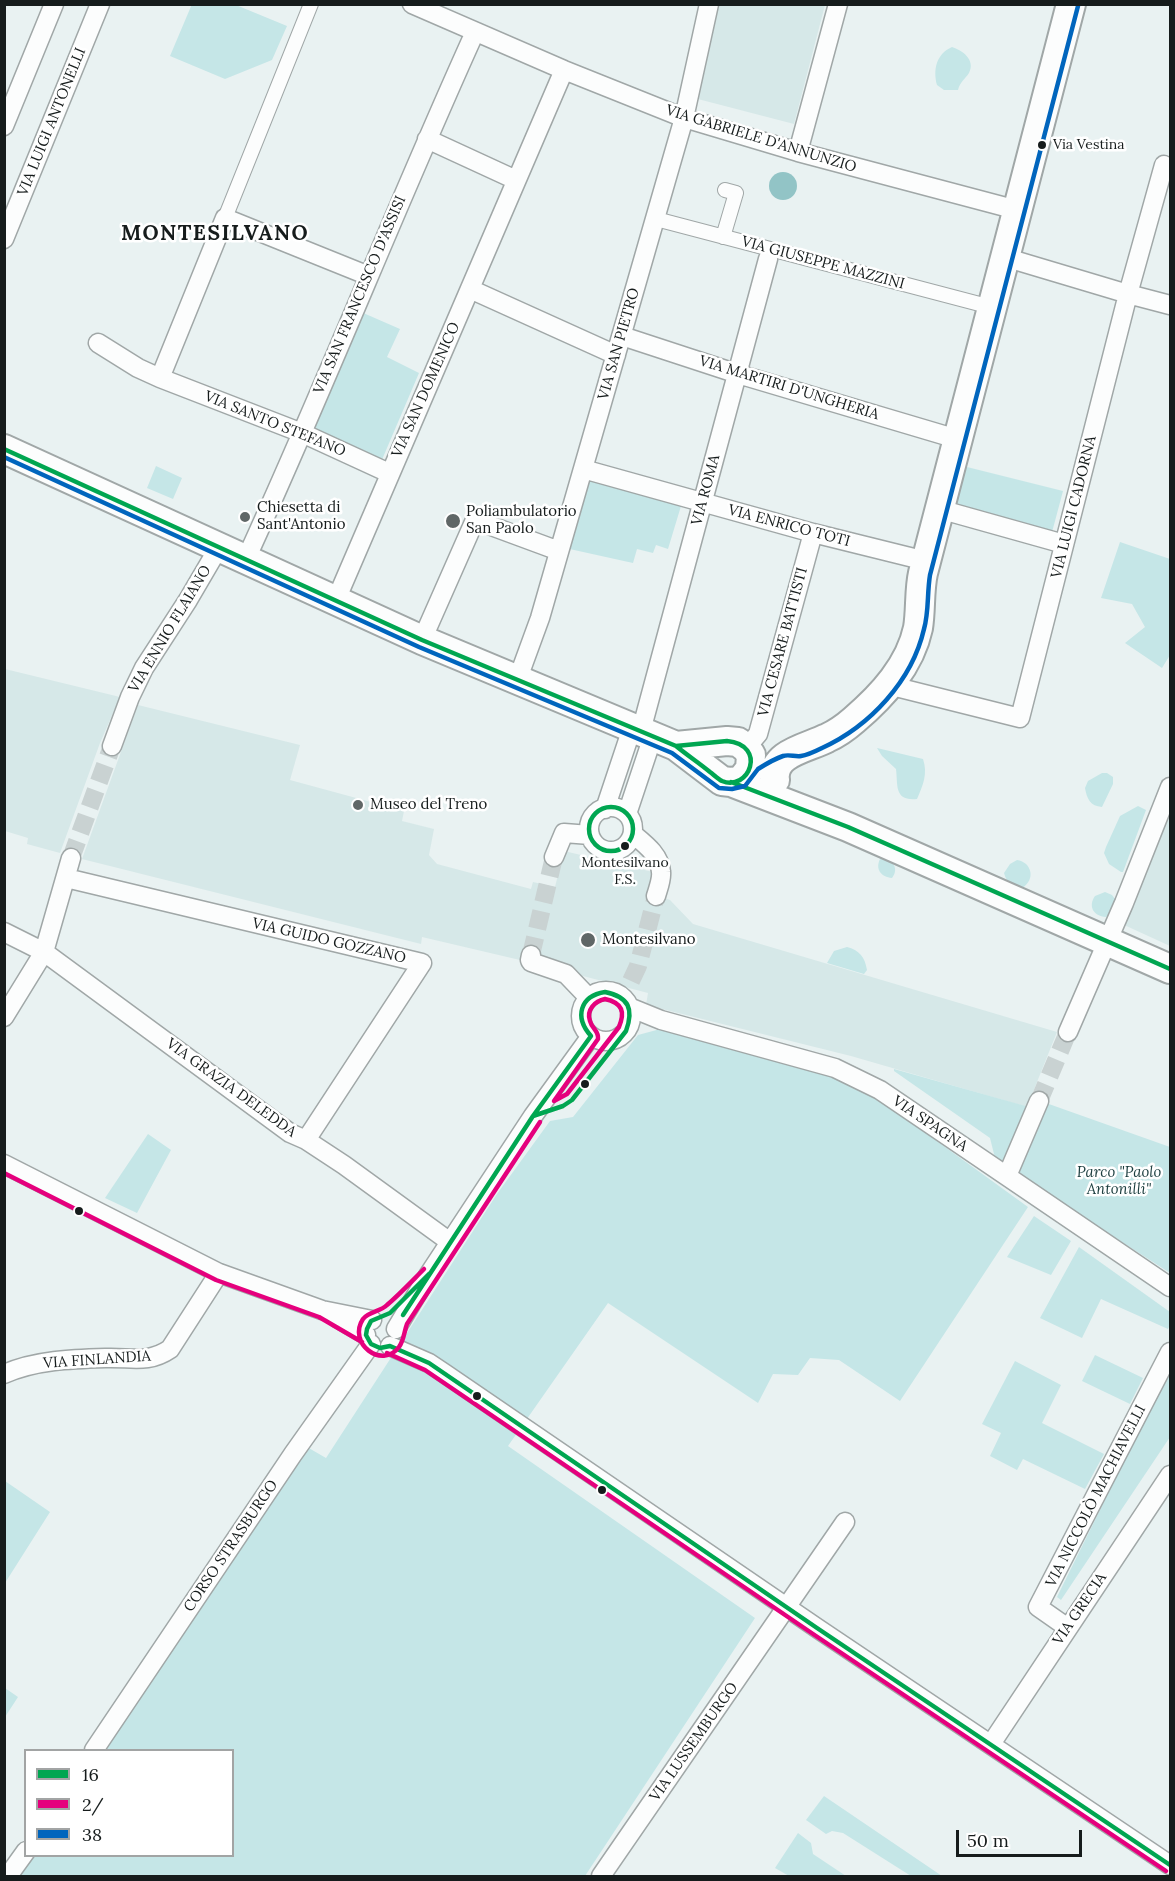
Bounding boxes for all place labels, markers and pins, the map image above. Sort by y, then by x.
place label: Via Vestina [1053,137,1125,153]
marker: Via Vestina [1036,139,1048,151]
place label: Chiesetta di Sant'Antonio [257,499,345,534]
place label: Poliambulatorio San Paolo [466,503,577,538]
marker: Chiesetta di Sant'Antonio [238,510,252,524]
marker: Poliambulatorio San Paolo [444,512,462,530]
place label: Museo del Treno [370,796,487,814]
marker: Museo del Treno [351,798,365,812]
marker: Montesilvano F.S. [619,840,631,852]
place label: Montesilvano F.S. [581,855,669,888]
marker: Montesilvano [579,931,597,949]
place label: Montesilvano [602,931,696,949]
unlabelled marker [579,1078,591,1090]
unlabelled marker [73,1205,85,1217]
unlabelled marker [471,1390,483,1402]
unlabelled marker [596,1484,608,1496]

